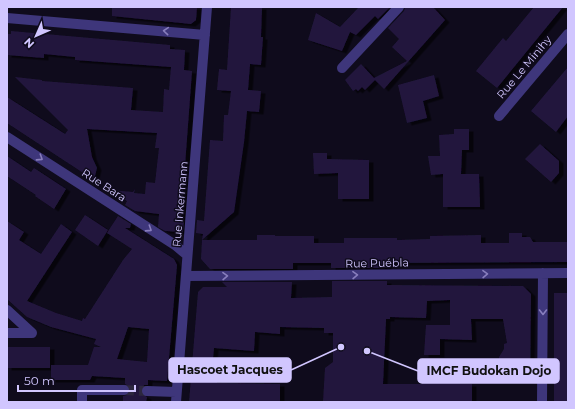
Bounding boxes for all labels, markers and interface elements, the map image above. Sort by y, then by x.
north arrow [16,16,56,56]
one-way arrow [163,27,169,36]
street label: Rue Le Minihy [494,33,554,101]
text: N [21,35,37,51]
one-way arrow [36,153,43,161]
street label: Rue Inkermann [169,161,191,247]
street label: Rue Bara [79,165,129,205]
one-way arrow [145,224,152,231]
street label: Rue Puébla [345,255,409,271]
one-way arrow [482,270,488,278]
one-way arrow [352,271,358,279]
one-way arrow [222,272,228,280]
one-way arrow [539,309,547,315]
callout: Hascoet Jacques [169,358,291,382]
callout: IMCF Budokan Dojo [418,359,559,383]
text: Hascoet Jacques [177,362,284,377]
text: IMCF Budokan Dojo [427,363,552,378]
scale bar [18,367,135,393]
text: 50 m [24,373,55,388]

